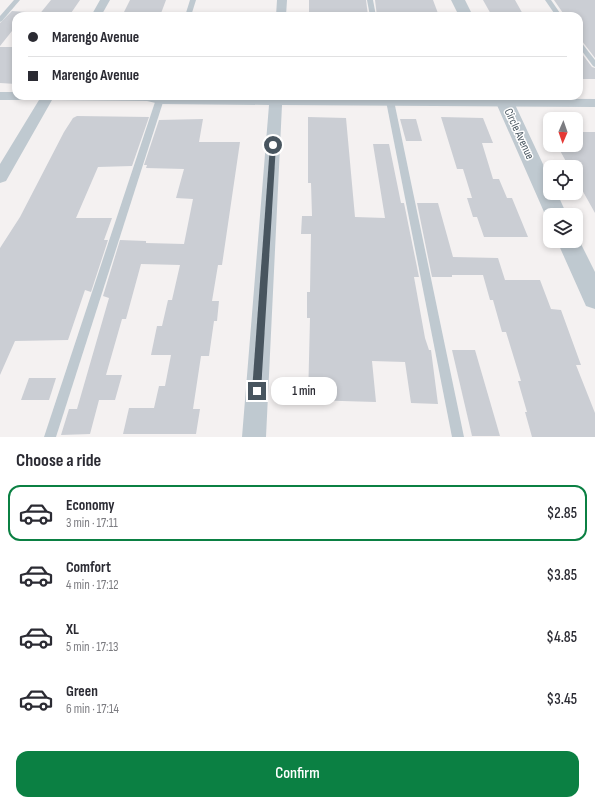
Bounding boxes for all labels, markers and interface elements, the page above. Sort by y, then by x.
text: Marengo Avenue [52,28,139,47]
text: Marengo Avenue [52,66,139,85]
street label: Circle Avenue [501,106,537,162]
north arrow [543,112,583,152]
map controls [543,112,583,248]
route start [264,136,282,154]
button: locate [543,160,583,200]
button: layers [543,208,583,248]
callout: 1 min [271,377,337,405]
route end [248,382,266,400]
text: 1 min [292,383,316,399]
text: Choose a ride [16,450,101,471]
icon: car [18,495,54,531]
text: Economy [66,496,115,515]
text: $2.85 [547,504,577,523]
text: 3 min · 17:11 [66,515,118,531]
icon: car [18,557,54,593]
text: Comfort [66,558,111,577]
text: $3.85 [547,566,577,585]
text: 4 min · 17:12 [66,577,119,593]
icon: car [18,619,54,655]
text: XL [66,620,79,639]
text: $4.85 [546,628,577,647]
text: 5 min · 17:13 [66,639,118,655]
icon: car [18,681,54,717]
text: Green [66,682,98,701]
text: $3.45 [547,690,577,709]
text: 6 min · 17:14 [66,701,119,717]
button: Confirm [16,751,579,797]

